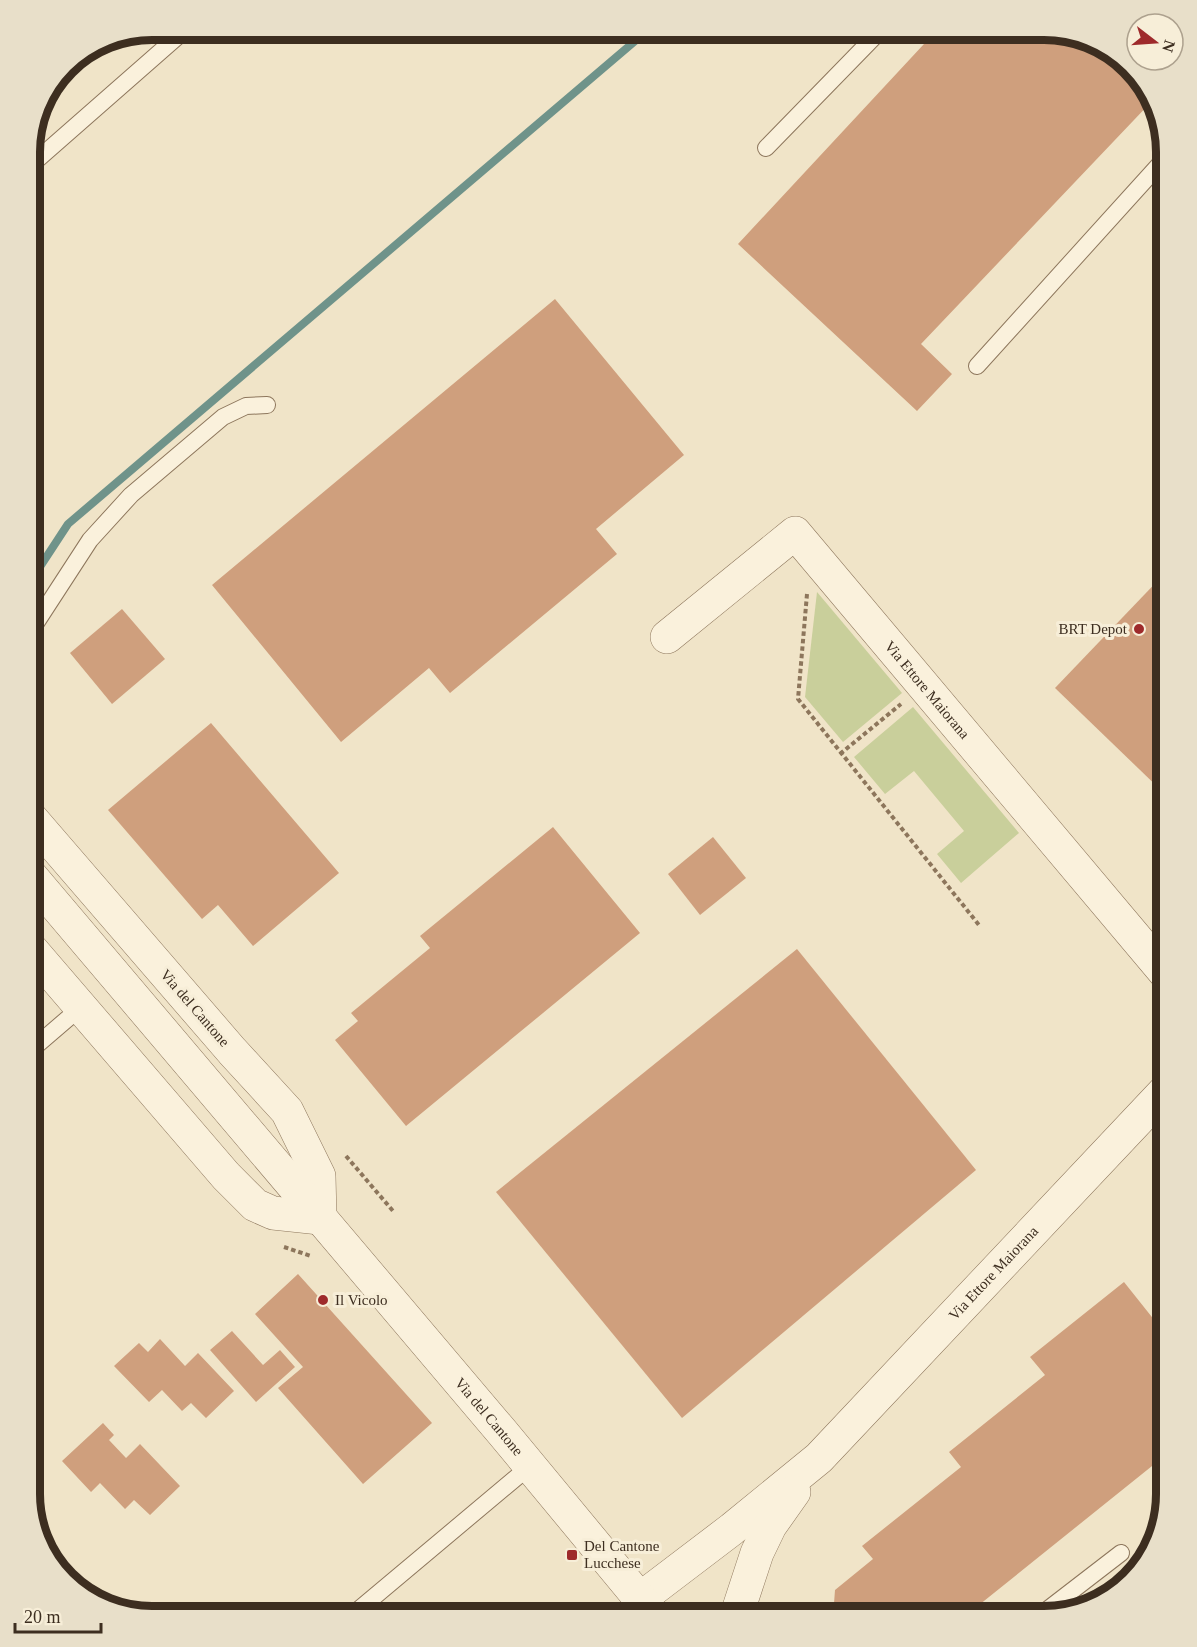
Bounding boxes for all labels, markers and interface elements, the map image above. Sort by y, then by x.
north arrow [1125,12,1185,72]
text: N [1159,38,1179,55]
place label: BRT Depot [1059,621,1128,637]
marker: BRT Depot [1132,622,1146,636]
street label: Via Ettore Maiorana [881,638,973,742]
street label: Via del Cantone [157,966,233,1050]
street label: Via Ettore Maiorana [945,1223,1041,1323]
place label: Il Vicolo [335,1292,388,1308]
marker: Il Vicolo [316,1293,330,1307]
street label: Via del Cantone [452,1375,526,1459]
place label: Del Cantone Lucchese [584,1538,660,1571]
marker: Del Cantone Lucchese [565,1548,579,1562]
scale bar [15,1596,100,1634]
text: 20 m [24,1607,61,1627]

